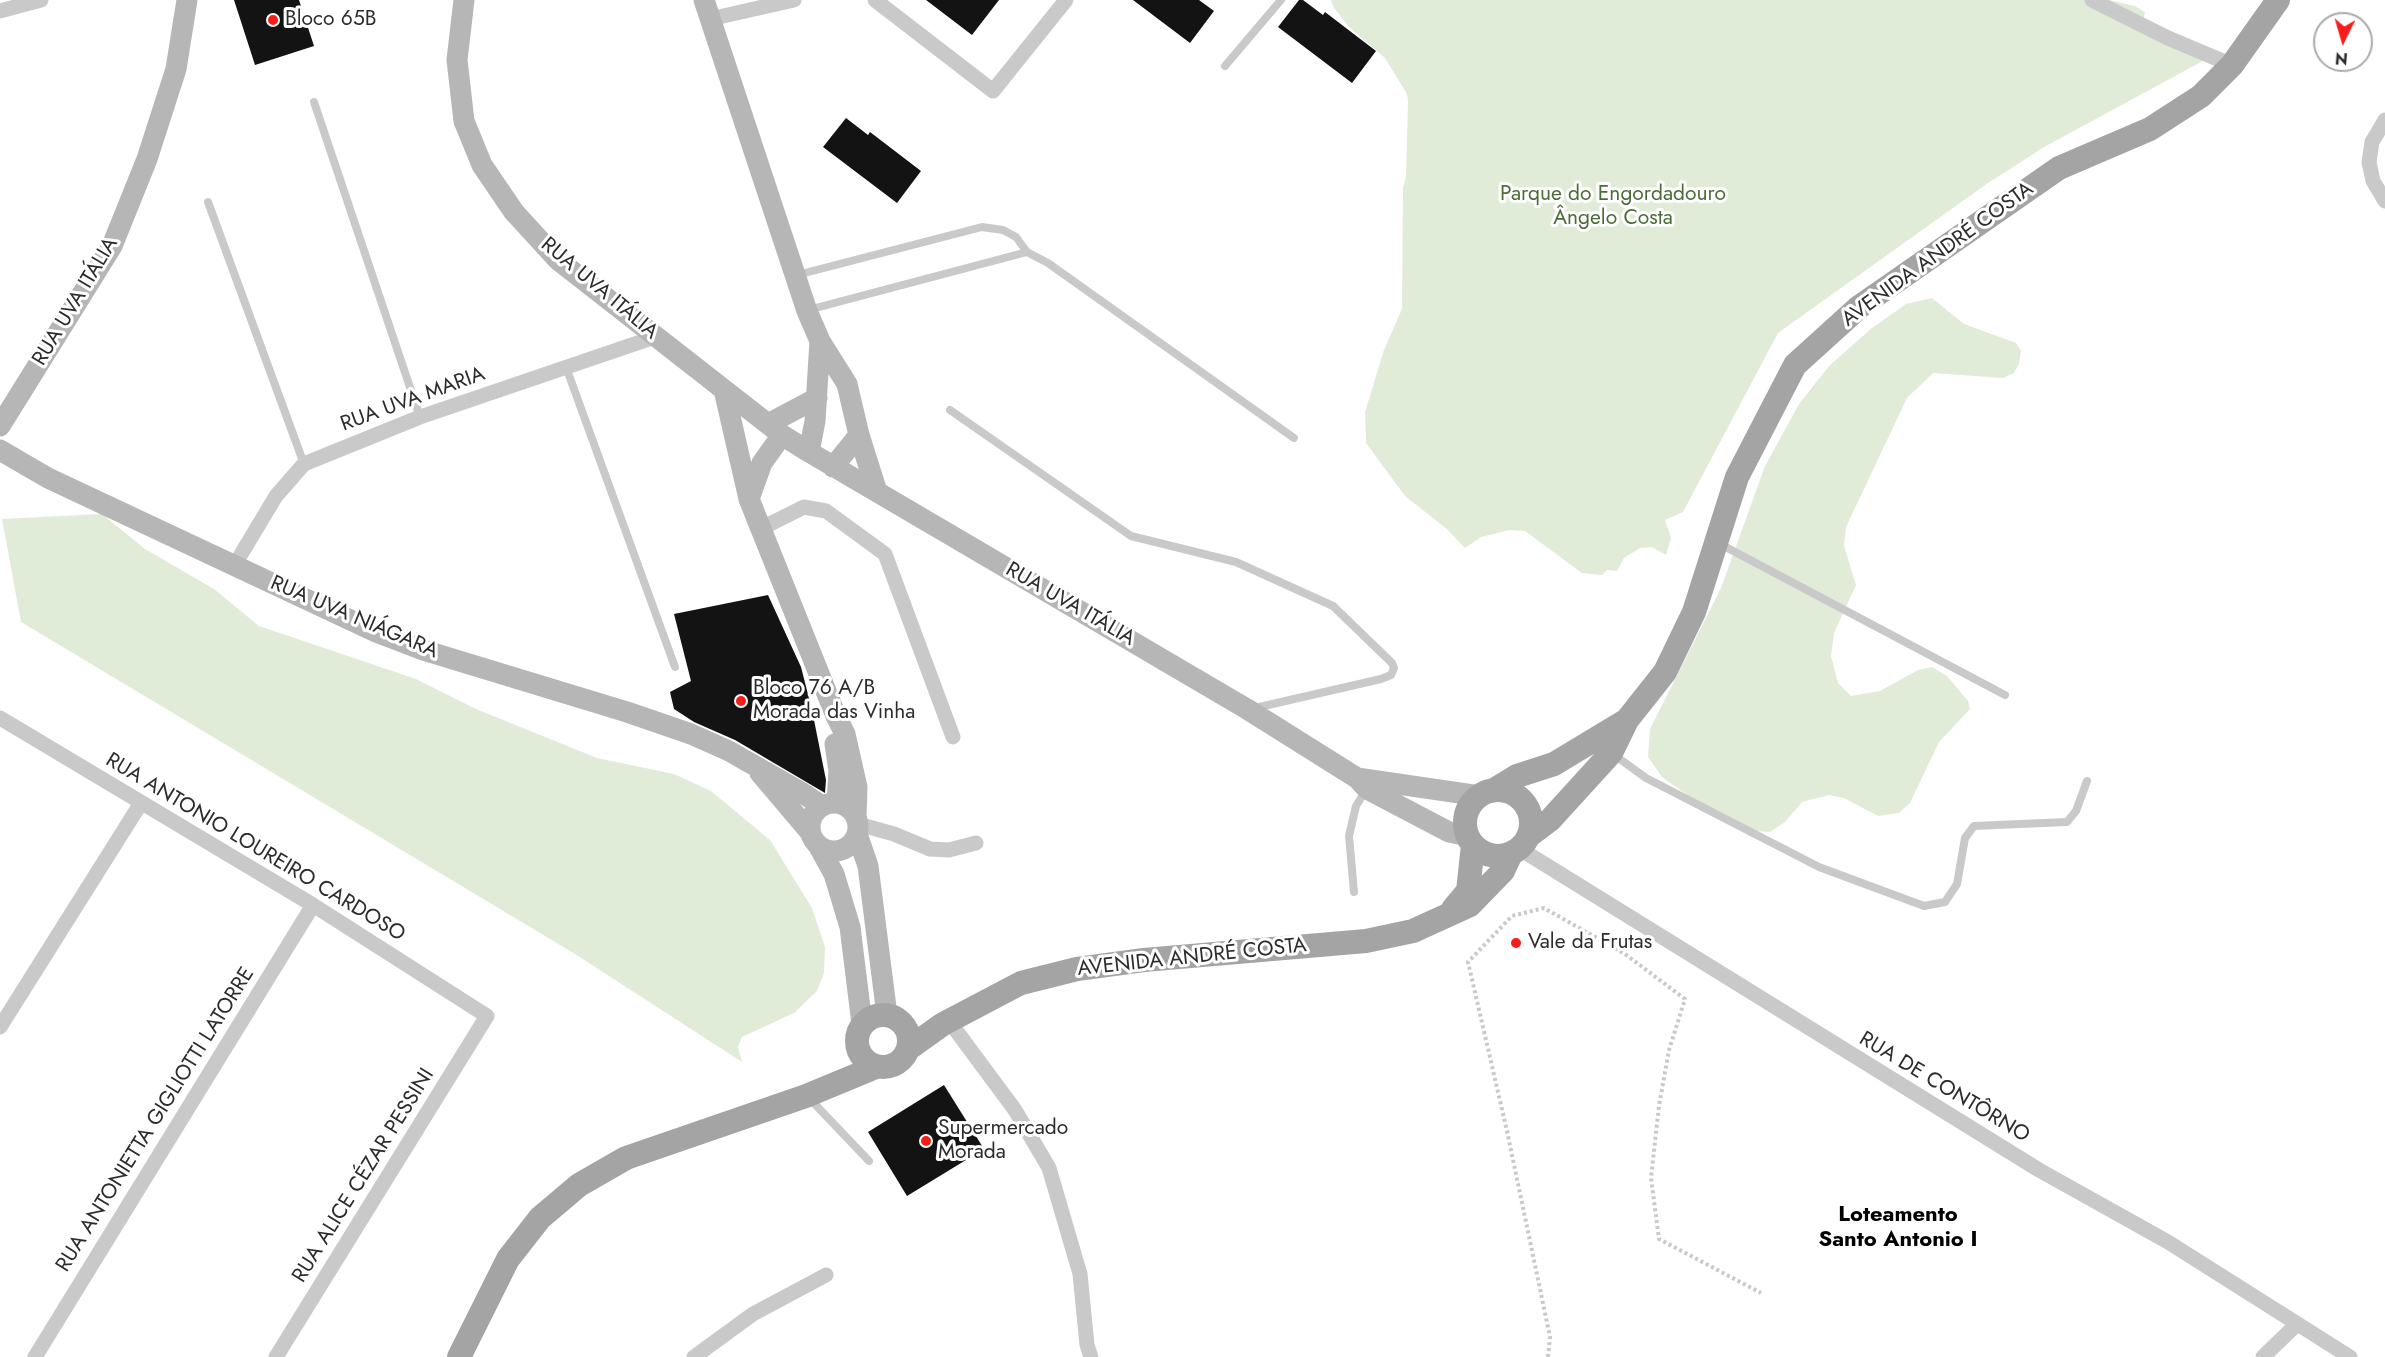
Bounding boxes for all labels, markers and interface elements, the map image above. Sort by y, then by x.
place label: Bloco 65B [285,7,376,33]
north arrow [2313,12,2373,72]
marker: Bloco 65B [266,13,280,27]
text: N [2334,46,2349,70]
street label: AVENIDA ANDRÉ COSTA [1837,177,2039,333]
park label: Parque do Engordadouro Ângelo Costa [1500,182,1726,232]
street label: RUA UVA ITÁLIA [28,233,124,371]
street label: RUA UVA ITÁLIA [535,233,663,345]
street label: RUA UVA MARIA [337,362,489,438]
street label: RUA UVA ITÁLIA [1001,558,1139,652]
street label: RUA UVA NIÁGARA [266,571,442,665]
place label: Bloco 76 A/B Morada das Vinha [753,676,915,726]
marker: Bloco 76 A/B Morada das Vinha [734,694,748,708]
street label: RUA ANTONIO LOUREIRO CARDOSO [101,748,409,948]
place label: Vale da Frutas [1528,930,1652,956]
street label: AVENIDA ANDRÉ COSTA [1076,933,1308,983]
marker: Vale da Frutas [1509,936,1523,950]
street label: RUA ANTONIETTA GIGLIOTTI LATORRE [51,963,261,1277]
street label: RUA DE CONTÔRNO [1854,1027,2034,1149]
street label: RUA ALICE CÉZAR PESSINI [288,1064,440,1288]
place label: Supermercado Morada [938,1116,1068,1166]
marker: Supermercado Morada [919,1134,933,1148]
district label: Loteamento Santo Antonio I [1819,1203,1977,1254]

